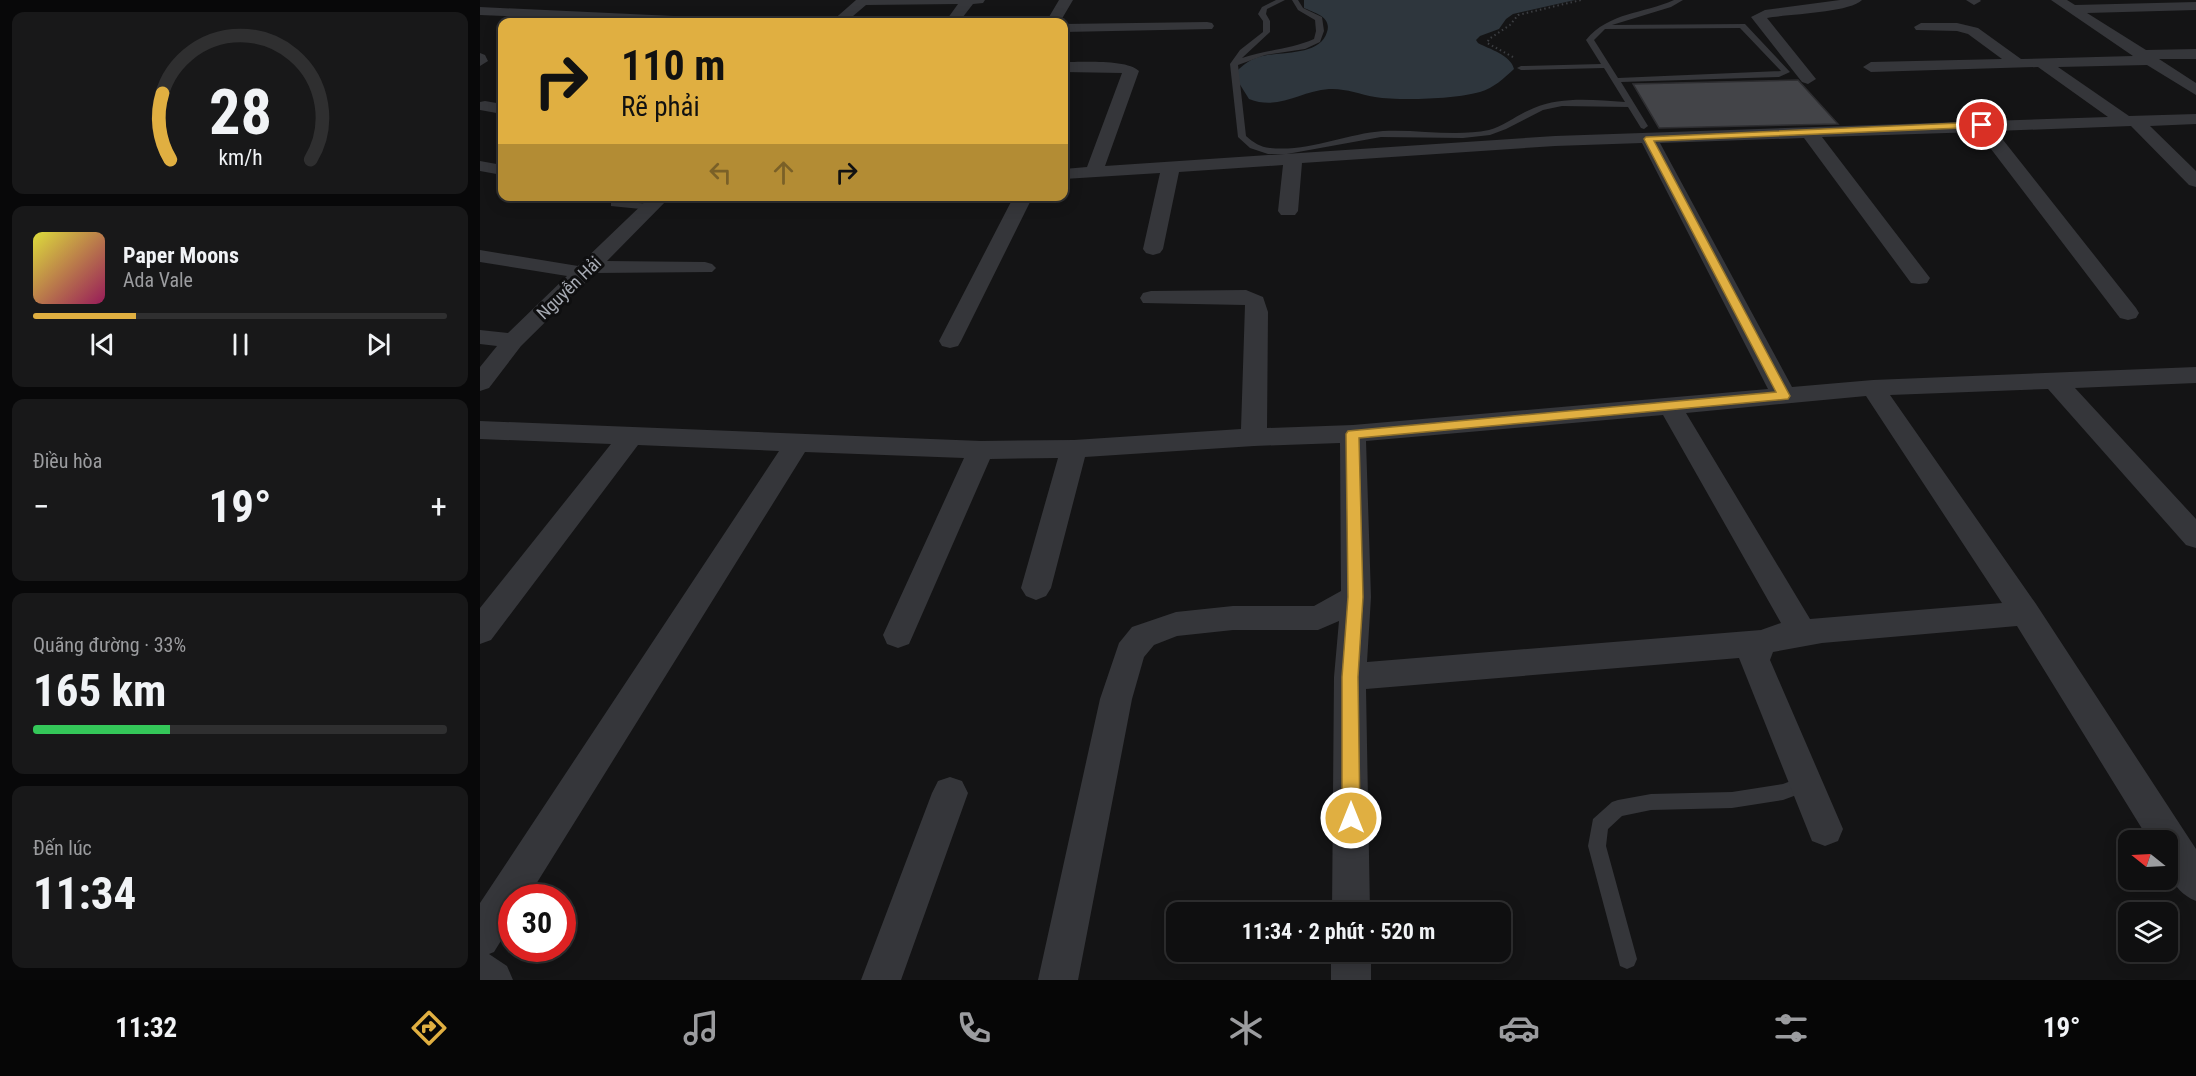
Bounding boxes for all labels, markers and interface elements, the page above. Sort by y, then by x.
text: 110 m [621,41,726,90]
icon: right [522,42,600,120]
text: 28 [208,76,272,149]
text: Rẽ phải [621,91,700,123]
pin [1956,99,2007,150]
icon: arrive [1965,108,1998,141]
text: km/h [218,145,262,170]
icon: left [704,156,737,189]
icon: ahead [767,156,800,189]
icon: right [830,156,863,189]
text: Paper Moons [123,243,239,268]
street label: Nguyễn Hải [532,252,605,323]
text: Ada Vale [123,268,193,292]
icon: previous [86,328,119,361]
icon: pause [224,328,257,361]
icon: next [362,328,395,361]
text: Điều hòa [33,449,102,473]
text: 19° [209,480,272,533]
text: − [33,487,50,526]
text: + [431,487,447,526]
text: Quãng đường · 33% [33,633,186,657]
text: 165 km [33,664,166,717]
position arrow [1319,786,1383,850]
north arrow [2118,830,2178,890]
map controls [2118,830,2178,962]
text: Đến lúc [33,836,92,860]
text: 11:34 [33,867,136,920]
speed limit sign: 30 [498,884,576,962]
button: layers [2118,902,2178,962]
text: 11:34 · 2 phút · 520 m [1242,919,1435,944]
icon: directions [408,1007,450,1049]
icon: music [680,1007,722,1049]
icon: phone [953,1007,995,1049]
icon: climate [1225,1007,1267,1049]
icon: car [1498,1007,1540,1049]
icon: filters [1770,1007,1812,1049]
text: 11:32 [115,1012,177,1044]
text: 19° [2043,1012,2081,1044]

